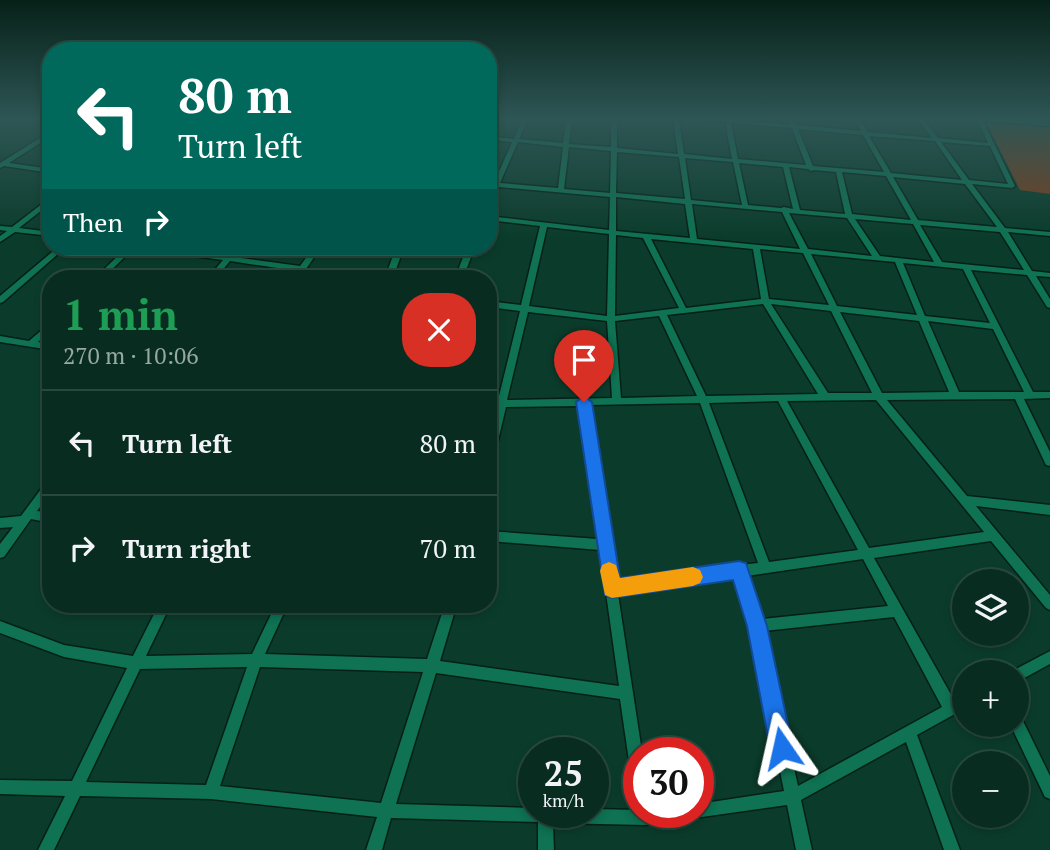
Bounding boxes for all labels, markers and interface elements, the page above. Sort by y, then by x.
text: 80 m [178,62,292,127]
icon: left [63,70,154,161]
text: Turn left [178,125,302,167]
icon: right [137,203,175,241]
text: Then [63,205,123,239]
text: 1 min [63,286,178,342]
button: close [402,293,476,367]
pin [554,330,614,402]
text: 270 m · 10:06 [63,340,198,371]
icon: arrive [565,341,603,379]
icon: left [63,424,101,462]
text: Turn left [122,426,232,460]
text: 80 m [420,426,476,460]
icon: right [63,529,101,567]
text: Turn right [122,531,251,565]
text: 70 m [420,531,476,565]
map controls [952,569,1029,828]
button: layers [952,569,1029,646]
button: + [952,660,1029,737]
position arrow [745,711,819,785]
speed limit sign: 30 [623,737,714,828]
text: 25 [544,750,583,796]
button: − [952,751,1029,828]
text: km/h [543,788,584,812]

